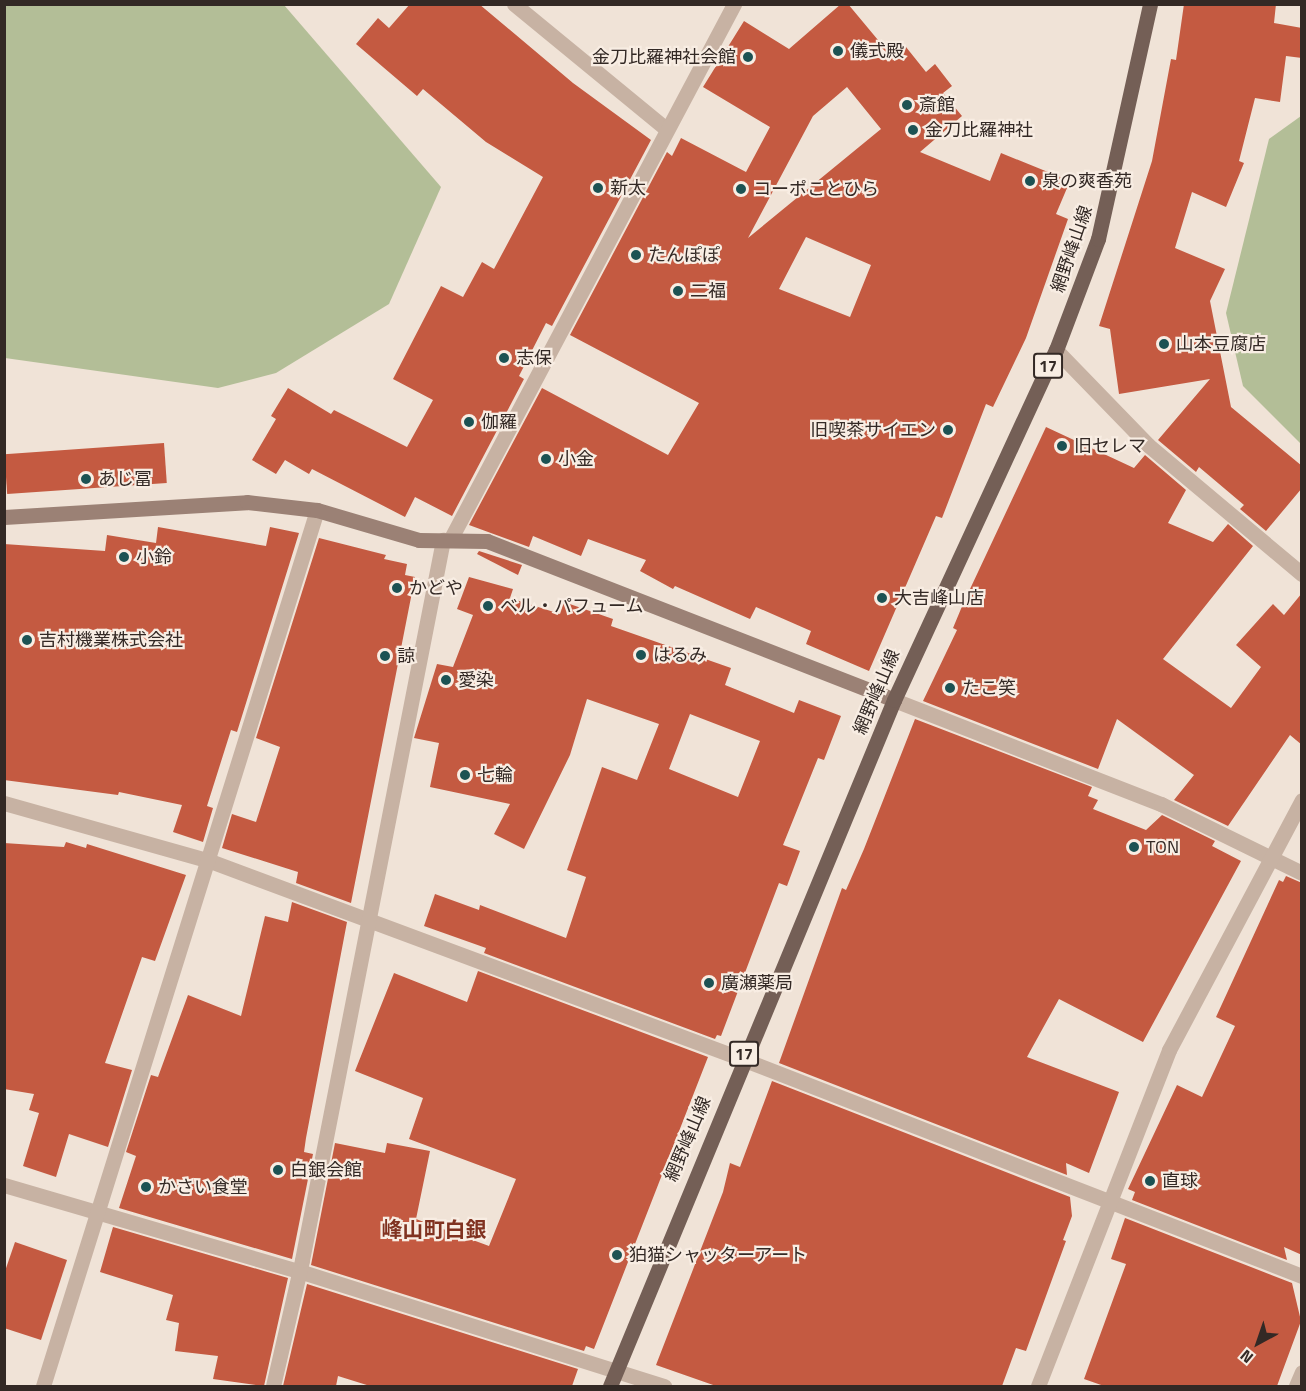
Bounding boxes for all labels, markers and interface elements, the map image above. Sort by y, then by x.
place label: 儀式殿 [850,40,904,62]
marker: 儀式殿 [831,44,845,58]
place label: 金刀比羅神社会館 [592,46,736,68]
marker: 金刀比羅神社会館 [741,50,755,64]
place label: 斎館 [919,94,955,116]
marker: 斎館 [900,98,914,112]
place label: 金刀比羅神社 [925,119,1033,141]
marker: 金刀比羅神社 [906,123,920,137]
place label: 泉の爽香苑 [1042,170,1132,192]
marker: 泉の爽香苑 [1023,174,1037,188]
place label: 新太 [610,177,646,199]
place label: コーポことひら [753,178,879,200]
marker: 新太 [591,181,605,195]
marker: コーポことひら [734,182,748,196]
street label: 網野峰山線 [1047,203,1097,295]
place label: たんぽぽ [648,244,720,266]
marker: たんぽぽ [629,248,643,262]
place label: 二福 [690,280,726,302]
marker: 二福 [671,284,685,298]
place label: 山本豆腐店 [1176,333,1266,355]
marker: 山本豆腐店 [1157,337,1171,351]
place label: 志保 [516,347,552,369]
marker: 志保 [497,351,511,365]
road number: 17 [1033,353,1063,379]
place label: 伽羅 [481,411,517,433]
marker: 伽羅 [462,415,476,429]
place label: 旧喫茶サイエン [810,419,936,441]
marker: 旧喫茶サイエン [941,423,955,437]
place label: 旧セレマ [1074,435,1146,457]
marker: 旧セレマ [1055,439,1069,453]
place label: 小金 [558,448,594,470]
marker: 小金 [539,452,553,466]
place label: あじ冨 [98,468,152,490]
marker: あじ冨 [79,472,93,486]
place label: 小鈴 [136,546,172,568]
marker: 小鈴 [117,550,131,564]
place label: かどや [409,577,463,599]
marker: かどや [390,581,404,595]
place label: 大吉峰山店 [894,587,984,609]
marker: 大吉峰山店 [875,591,889,605]
place label: ベル・パフューム [500,595,644,617]
marker: ベル・パフューム [481,599,495,613]
place label: 吉村機業株式会社 [39,629,183,651]
marker: 吉村機業株式会社 [20,633,34,647]
place label: はるみ [653,644,707,666]
place label: 諒 [397,645,415,667]
street label: 網野峰山線 [849,646,905,738]
marker: はるみ [634,648,648,662]
marker: 諒 [378,649,392,663]
place label: 愛染 [458,669,494,691]
marker: 愛染 [439,673,453,687]
place label: たこ笑 [962,677,1016,699]
marker: たこ笑 [943,681,957,695]
place label: 七輪 [477,764,513,786]
marker: 七輪 [458,768,472,782]
place label: TON [1146,836,1179,858]
marker: TON [1127,840,1141,854]
place label: 廣瀬薬局 [721,972,793,994]
marker: 廣瀬薬局 [702,976,716,990]
road number: 17 [729,1041,759,1067]
street label: 網野峰山線 [660,1093,716,1185]
place label: 白銀会館 [290,1159,362,1181]
marker: 白銀会館 [271,1163,285,1177]
place label: 直球 [1162,1170,1198,1192]
marker: 直球 [1143,1174,1157,1188]
place label: かさい食堂 [158,1176,248,1198]
marker: かさい食堂 [139,1180,153,1194]
district label: 峰山町白銀 [382,1216,486,1242]
place label: 狛猫シャッターアート [629,1244,808,1266]
marker: 狛猫シャッターアート [610,1248,624,1262]
north arrow [1228,1313,1288,1373]
text: N [1234,1344,1258,1370]

